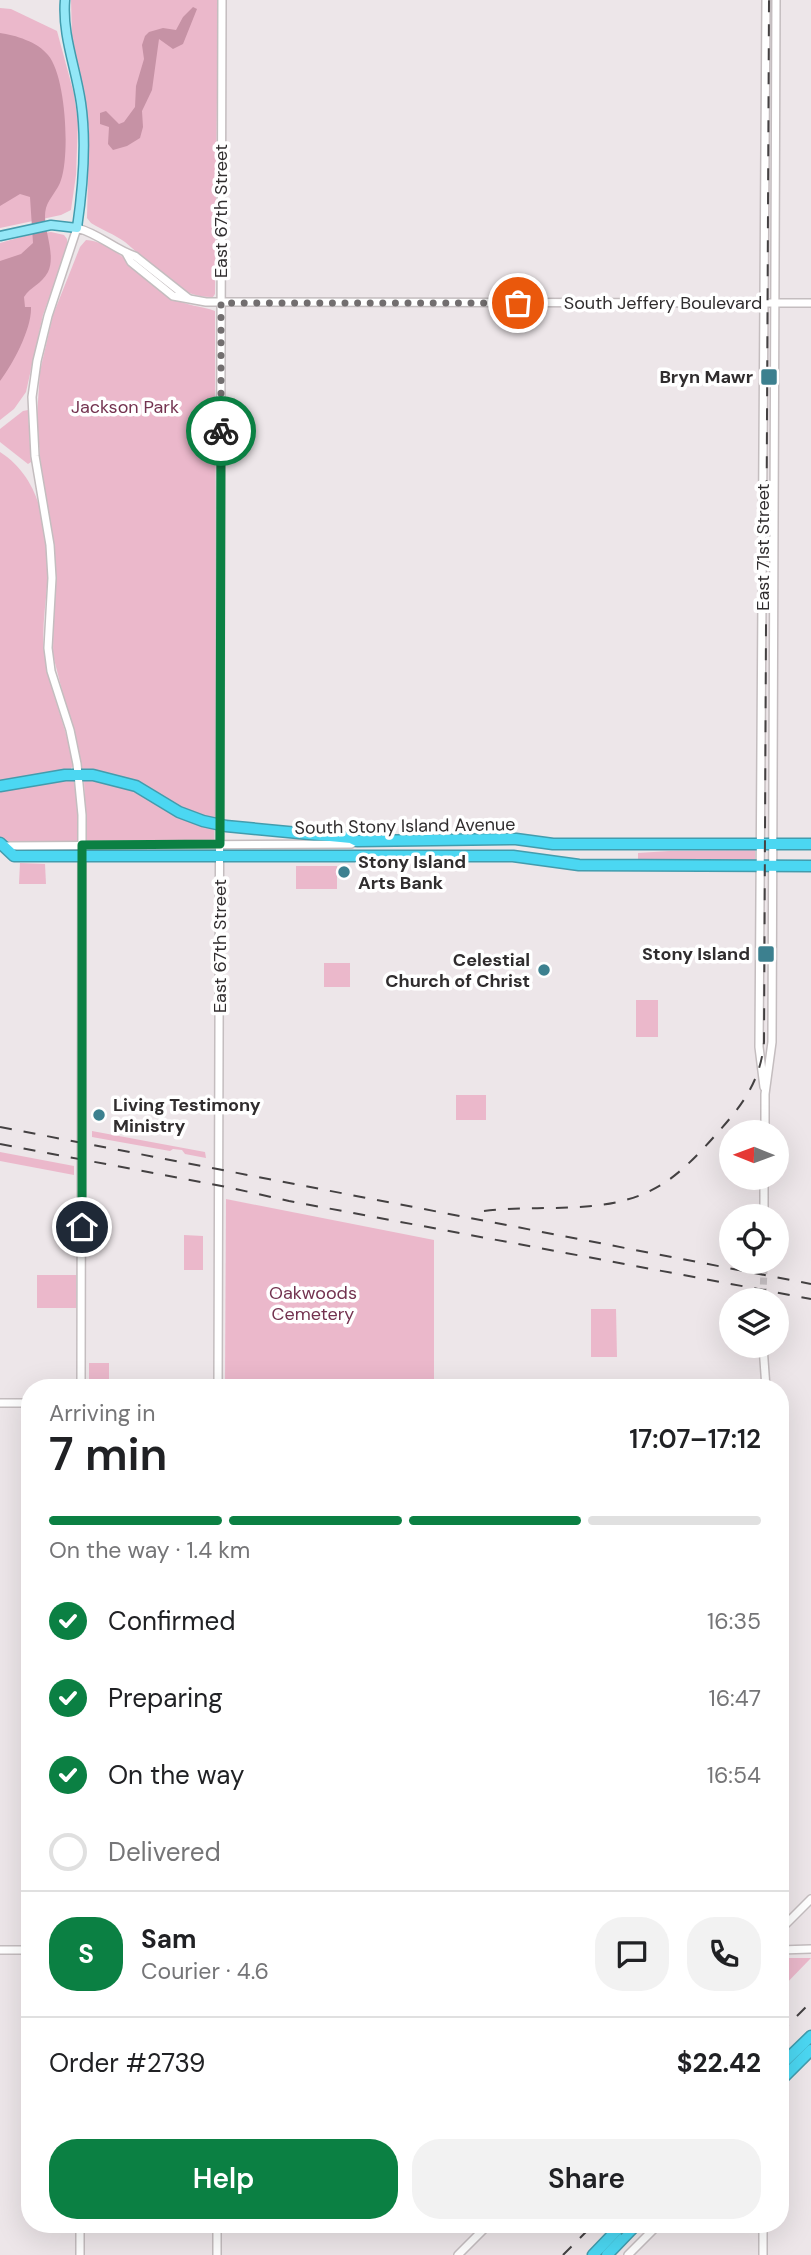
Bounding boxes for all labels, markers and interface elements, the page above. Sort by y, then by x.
street label: East 67th Street [209,144,233,278]
pin [488,273,548,333]
icon: bag [499,284,537,322]
street label: South Jeffery Boulevard [564,291,762,315]
place label: Bryn Mawr [659,365,753,389]
marker: Bryn Mawr [759,367,779,387]
park label: Jackson Park [71,395,179,419]
courier [186,396,256,466]
icon: bike [202,412,240,450]
street label: East 71st Street [751,483,775,611]
street label: South Stony Island Avenue [294,812,516,840]
place label: Stony Island Arts Bank [358,850,466,895]
marker: Stony Island Arts Bank [336,864,352,880]
street label: East 67th Street [208,879,232,1013]
place label: Stony Island [642,942,750,966]
marker: Stony Island [756,944,776,964]
place label: Celestial Church of Christ [385,948,530,993]
marker: Celestial Church of Christ [536,962,552,978]
place label: Living Testimony Ministry [113,1093,261,1138]
marker: Living Testimony Ministry [91,1107,107,1123]
north arrow [719,1120,789,1190]
map controls [719,1120,789,1358]
pin [52,1197,112,1257]
button: locate [719,1204,789,1274]
icon: home [63,1208,101,1246]
park label: Oakwoods Cemetery [269,1281,357,1326]
button: layers [719,1288,789,1358]
text: Arriving in [49,1398,155,1428]
text: 17:07–17:12 [629,1422,761,1456]
text: 7 min [49,1424,167,1484]
text: On the way · 1.4 km [49,1535,250,1565]
icon: check [49,1602,87,1640]
text: Confirmed [108,1604,235,1638]
text: 16:35 [707,1606,761,1636]
icon: check [49,1679,87,1717]
text: Preparing [108,1681,223,1715]
text: 16:47 [708,1683,761,1713]
icon: check [49,1756,87,1794]
text: On the way [108,1758,244,1792]
text: 16:54 [707,1760,761,1790]
text: Delivered [108,1835,221,1869]
button: chat [595,1917,669,1991]
button: phone [687,1917,761,1991]
text: Sam [141,1922,196,1956]
text: S [78,1937,94,1971]
text: Courier · 4.6 [141,1956,269,1986]
text: Order #2739 [49,2046,205,2080]
text: $22.42 [677,2046,761,2080]
button: Help [49,2139,398,2219]
button: Share [412,2139,761,2219]

